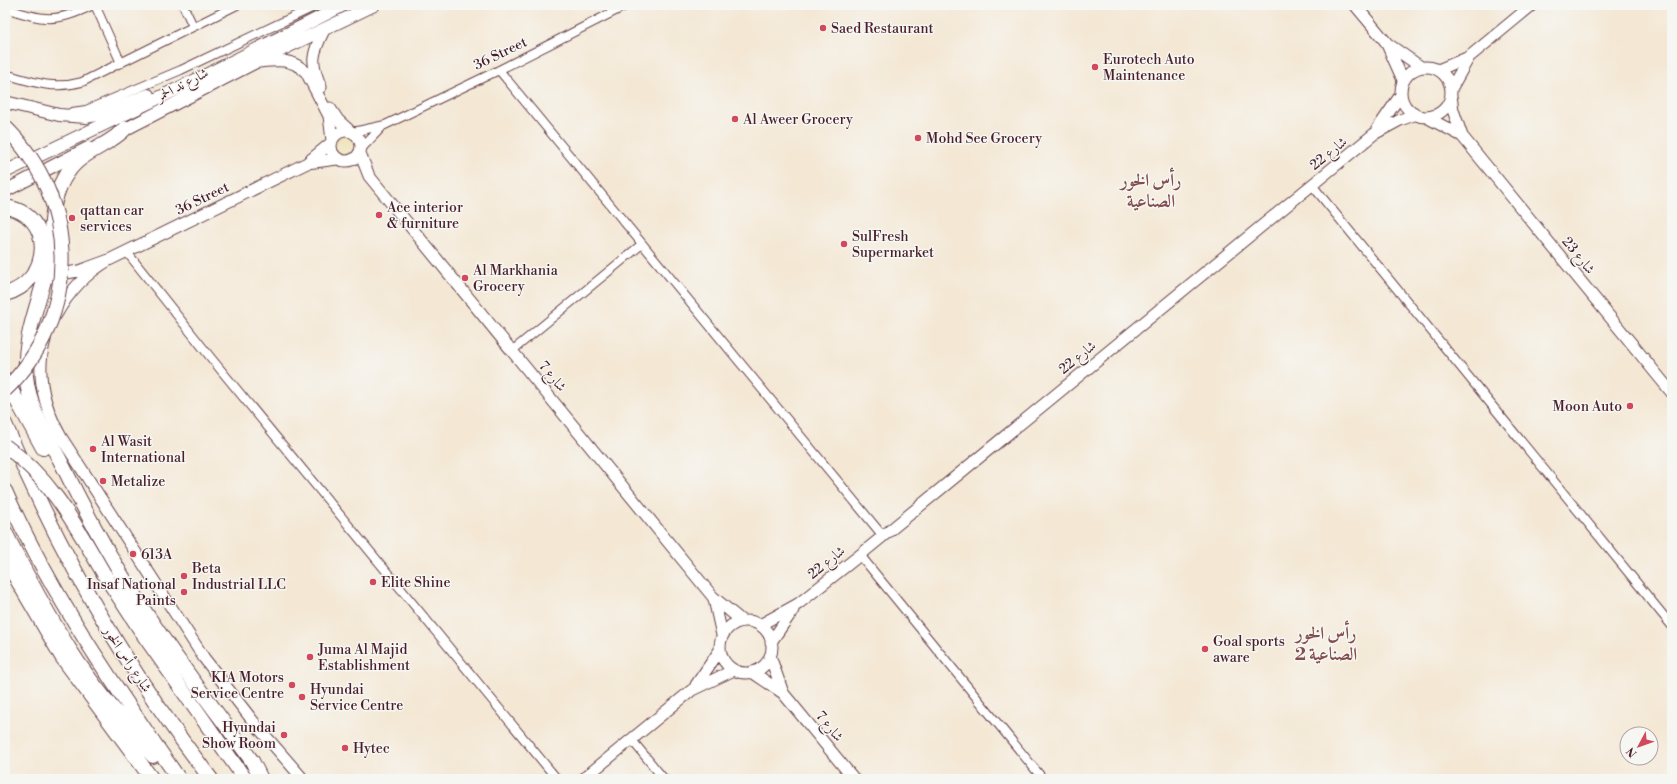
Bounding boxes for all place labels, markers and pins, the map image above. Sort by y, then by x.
place label: Saed Restaurant [831,20,934,38]
marker: Saed Restaurant [818,23,828,33]
place label: Eurotech Auto Maintenance [1103,51,1195,85]
marker: Eurotech Auto Maintenance [1090,62,1100,72]
place label: Al Aweer Grocery [742,111,853,129]
marker: Al Aweer Grocery [730,114,740,124]
place label: Mohd See Grocery [926,130,1042,148]
marker: Mohd See Grocery [913,133,923,143]
place label: Ace interior & furniture [386,199,463,233]
place label: qattan car services [80,202,144,236]
marker: Ace interior & furniture [374,210,384,220]
marker: qattan car services [67,213,77,223]
place label: SulFresh Supermarket [852,228,934,262]
marker: SulFresh Supermarket [839,239,849,249]
place label: Al Markhania Grocery [472,262,559,296]
marker: Al Markhania Grocery [460,273,470,283]
place label: Moon Auto [1553,398,1622,416]
marker: Moon Auto [1625,401,1635,411]
place label: Al Wasit International [100,433,185,467]
marker: Al Wasit International [88,444,98,454]
place label: Metalize [111,473,165,491]
marker: Metalize [98,476,108,486]
place label: 613A [141,546,173,564]
marker: 613A [128,549,138,559]
place label: Beta Industrial LLC [191,560,286,594]
marker: Beta Industrial LLC [179,571,189,581]
place label: Elite Shine [381,574,450,592]
place label: Insaf National Paints [87,576,176,610]
marker: Elite Shine [368,577,378,587]
marker: Insaf National Paints [179,587,189,597]
place label: Goal sports aware [1213,633,1285,667]
place label: Juma Al Majid Establishment [317,641,410,675]
marker: Goal sports aware [1200,644,1210,654]
marker: Juma Al Majid Establishment [305,652,315,662]
place label: KIA Motors Service Centre [191,669,284,703]
marker: KIA Motors Service Centre [287,680,297,690]
place label: Hyundai Service Centre [310,681,403,715]
marker: Hyundai Service Centre [297,692,307,702]
place label: Hyundai Show Room [202,719,276,753]
marker: Hyundai Show Room [279,730,289,740]
place label: Hytec [353,740,390,758]
marker: Hytec [340,743,350,753]

